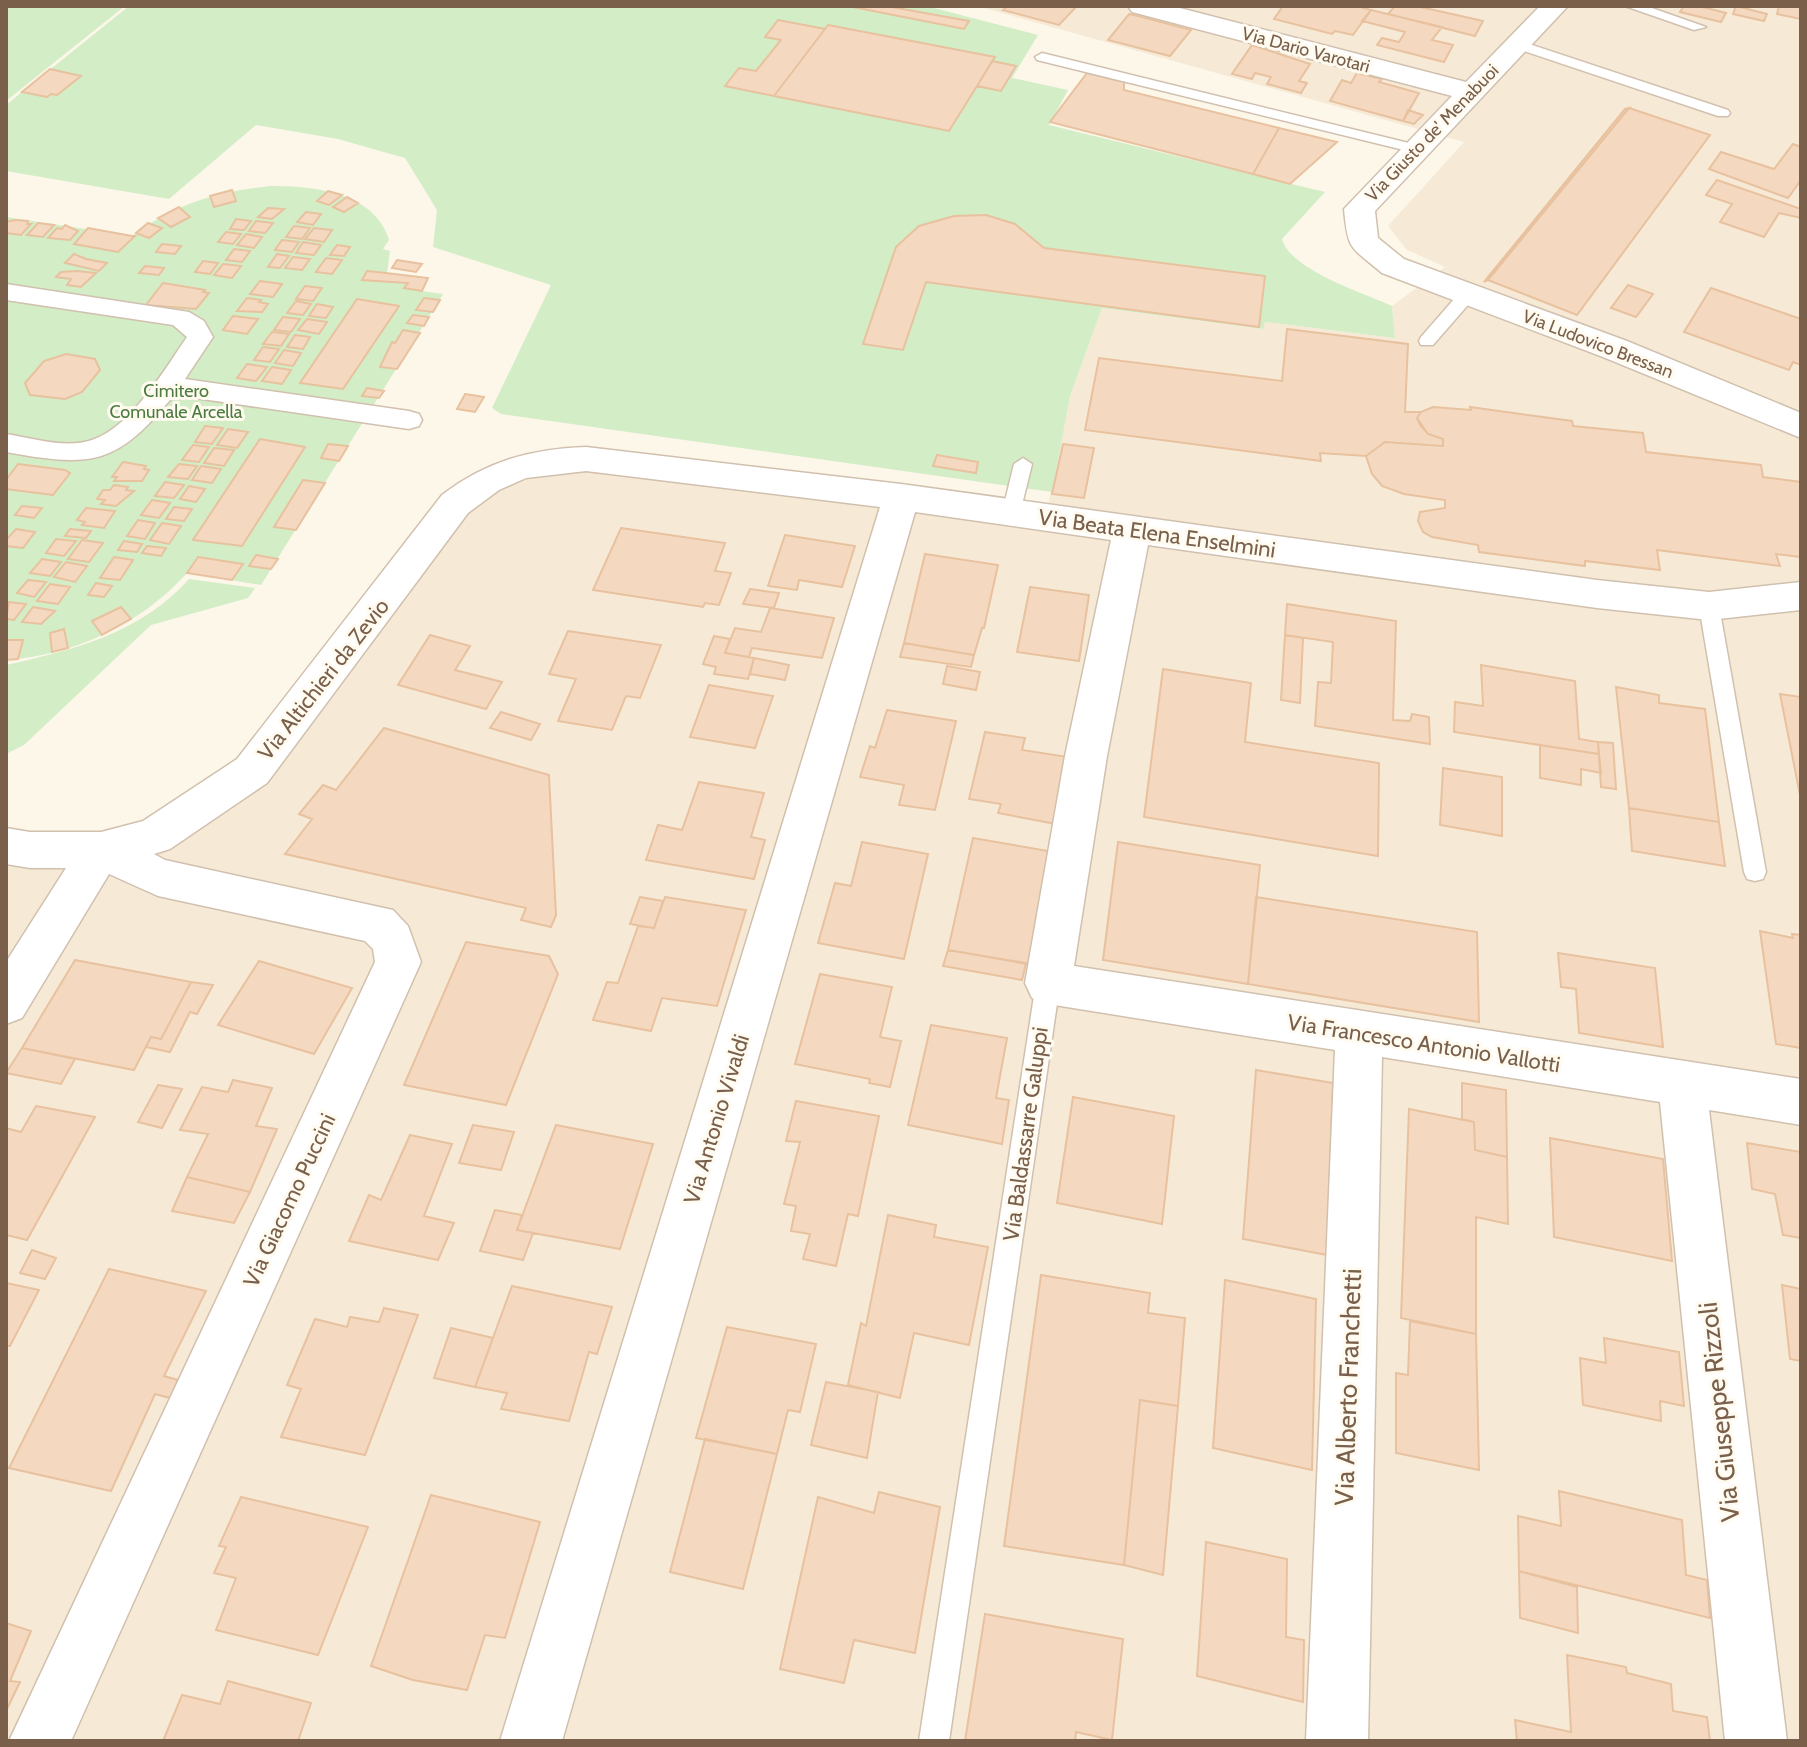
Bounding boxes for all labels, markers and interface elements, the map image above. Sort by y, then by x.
street label: Via Dario Varotari [1240,22,1372,78]
street label: Via Giusto de' Menabuoi [1361,60,1503,206]
street label: Via Ludovico Bressan [1519,305,1677,383]
park label: Cimitero Comunale Arcella [109,380,243,423]
street label: Via Beata Elena Enselmini [1037,503,1277,564]
street label: Via Altichieri da Zevio [252,593,395,765]
street label: Via Francesco Antonio Vallotti [1286,1009,1562,1078]
street label: Via Baldassarre Galuppi [997,1025,1054,1243]
street label: Via Antonio Vivaldi [678,1031,755,1207]
street label: Via Giacomo Puccini [237,1109,341,1291]
street label: Via Alberto Franchetti [1328,1268,1368,1506]
street label: Via Giuseppe Rizzoli [1692,1301,1746,1523]

